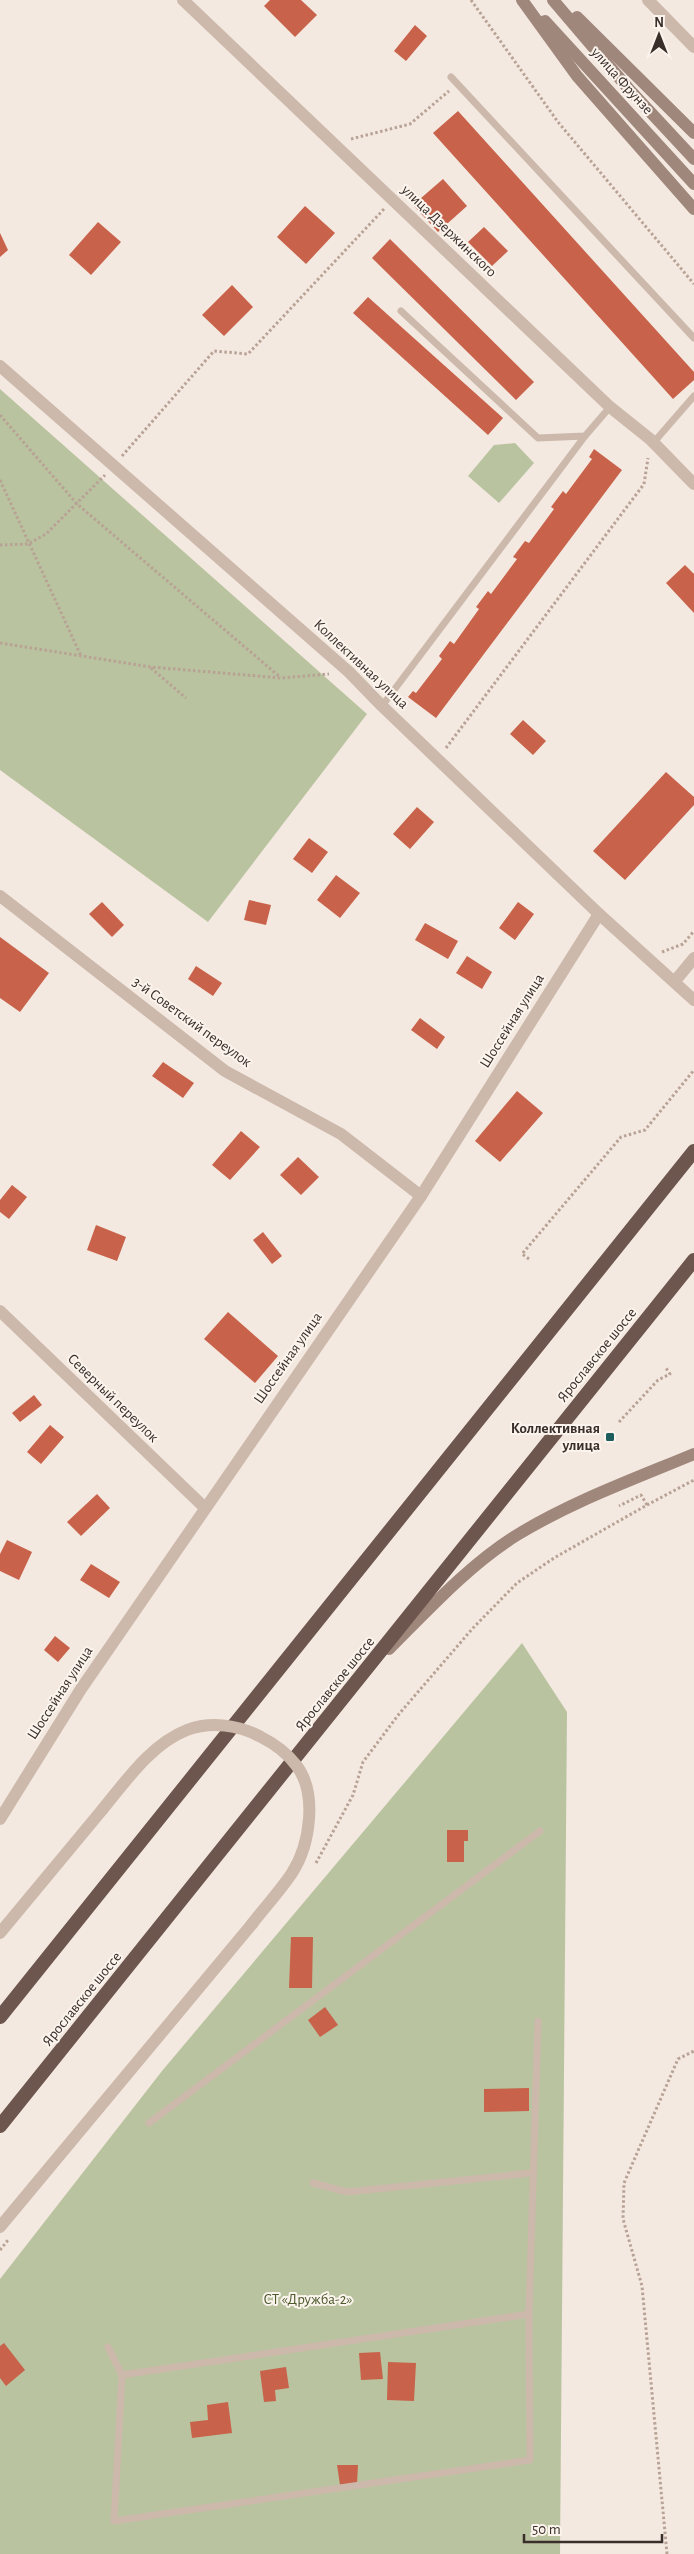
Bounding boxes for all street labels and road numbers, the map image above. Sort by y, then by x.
street label: улица Фрунзе [588,44,656,117]
street label: улица Дзержинского [398,181,499,280]
street label: Коллективная улица [311,617,411,712]
street label: Шоссейная улица [477,971,547,1071]
street label: 3-й Советский переулок [130,974,254,1070]
street label: Ярославское шоссе [555,1305,639,1405]
street label: Шоссейная улица [251,1309,325,1406]
street label: Северный переулок [65,1351,161,1445]
street label: Ярославское шоссе [293,1634,377,1734]
street label: Шоссейная улица [24,1644,96,1742]
street label: Ярославское шоссе [40,1949,124,2049]

